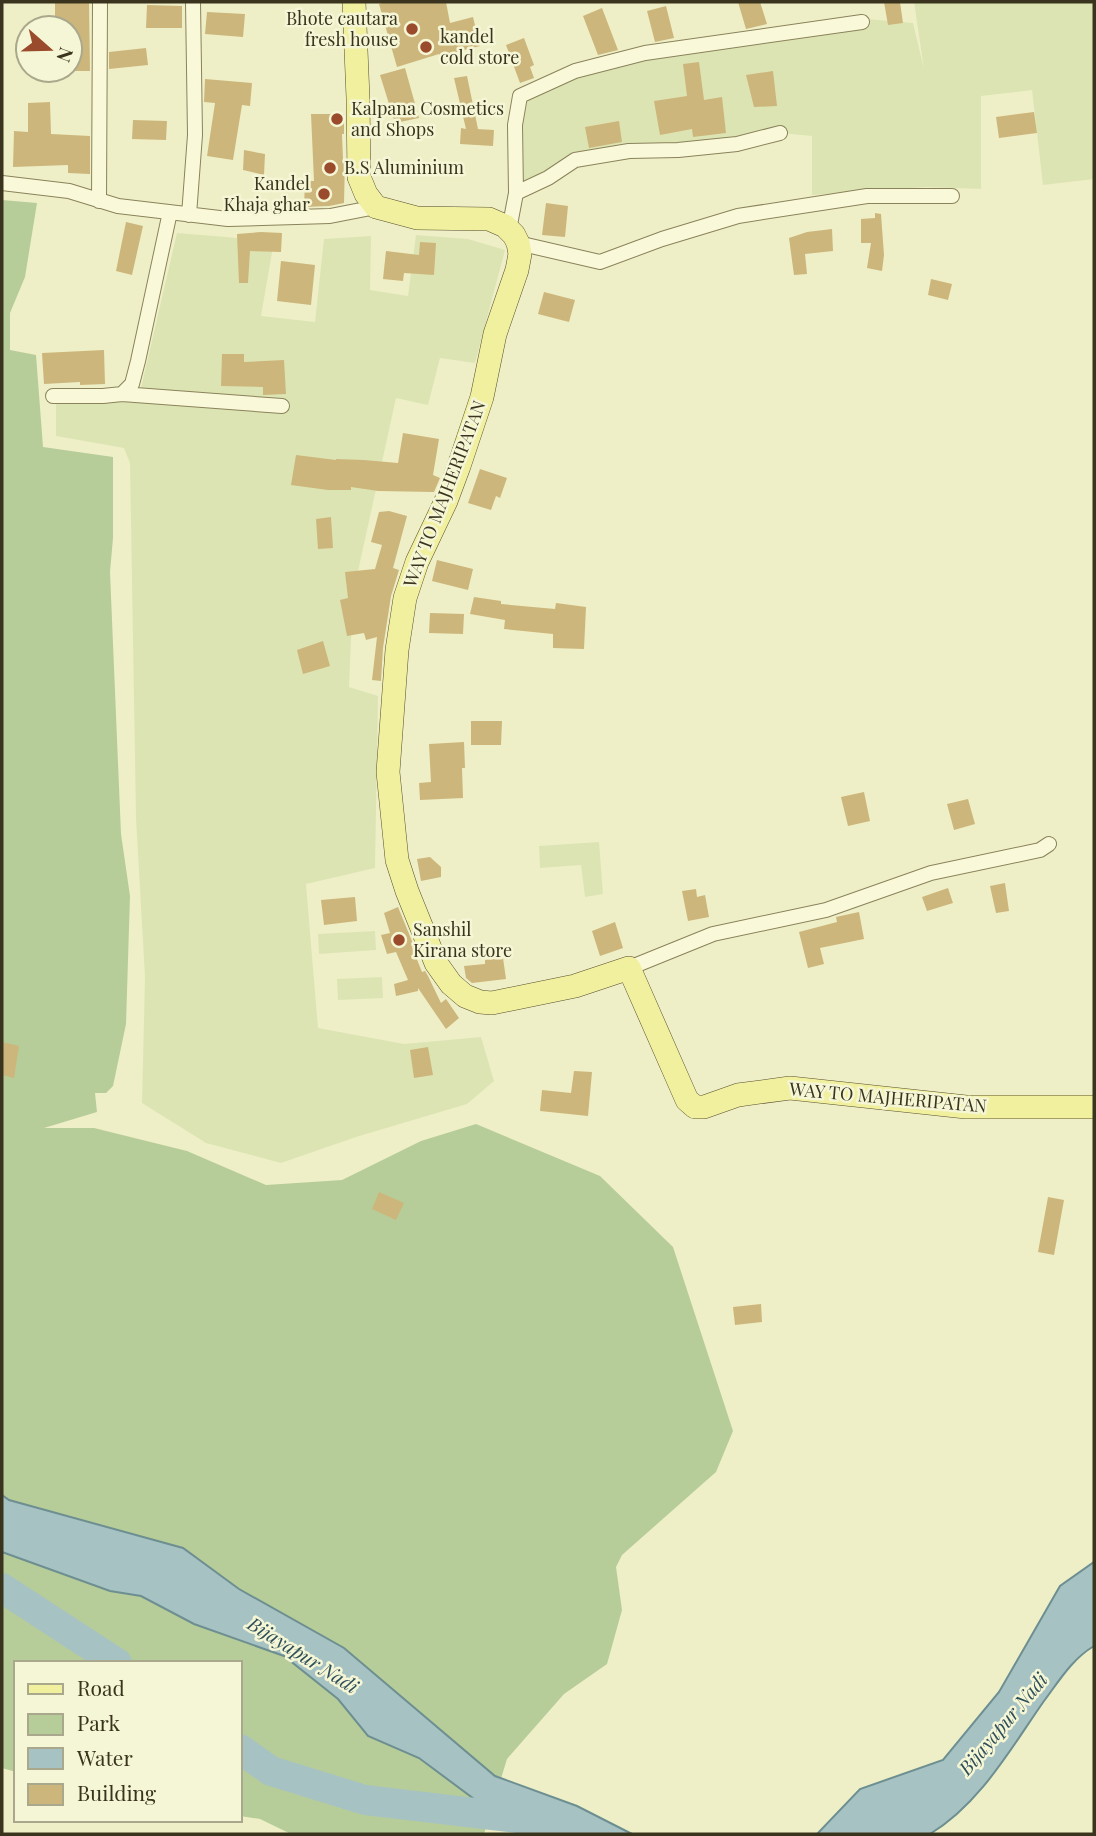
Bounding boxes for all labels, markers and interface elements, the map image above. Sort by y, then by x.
place label: Bhote cautara fresh house [286,6,398,51]
north arrow [14,14,84,84]
marker: Bhote cautara fresh house [404,21,420,37]
place label: kandel cold store [440,24,519,69]
marker: kandel cold store [418,39,434,55]
text: N [51,44,80,66]
place label: Kalpana Cosmetics and Shops [351,96,504,141]
marker: Kalpana Cosmetics and Shops [329,111,345,127]
place label: B.S Aluminium [344,155,464,179]
marker: B.S Aluminium [322,160,338,176]
place label: Kandel Khaja ghar [224,171,310,216]
marker: Kandel Khaja ghar [316,186,332,202]
street label: WAY TO MAJHERIPATAN [397,397,491,591]
place label: Sanshil Kirana store [413,917,512,962]
marker: Sanshil Kirana store [391,932,407,948]
street label: WAY TO MAJHERIPATAN [787,1076,988,1118]
water label: Bijayapur Nadi [243,1609,365,1699]
legend [14,1661,242,1822]
water label: Bijayapur Nadi [951,1666,1053,1781]
text: Road [77,1673,125,1701]
text: Park [77,1708,121,1736]
text: Water [76,1743,133,1771]
text: Building [77,1778,156,1806]

